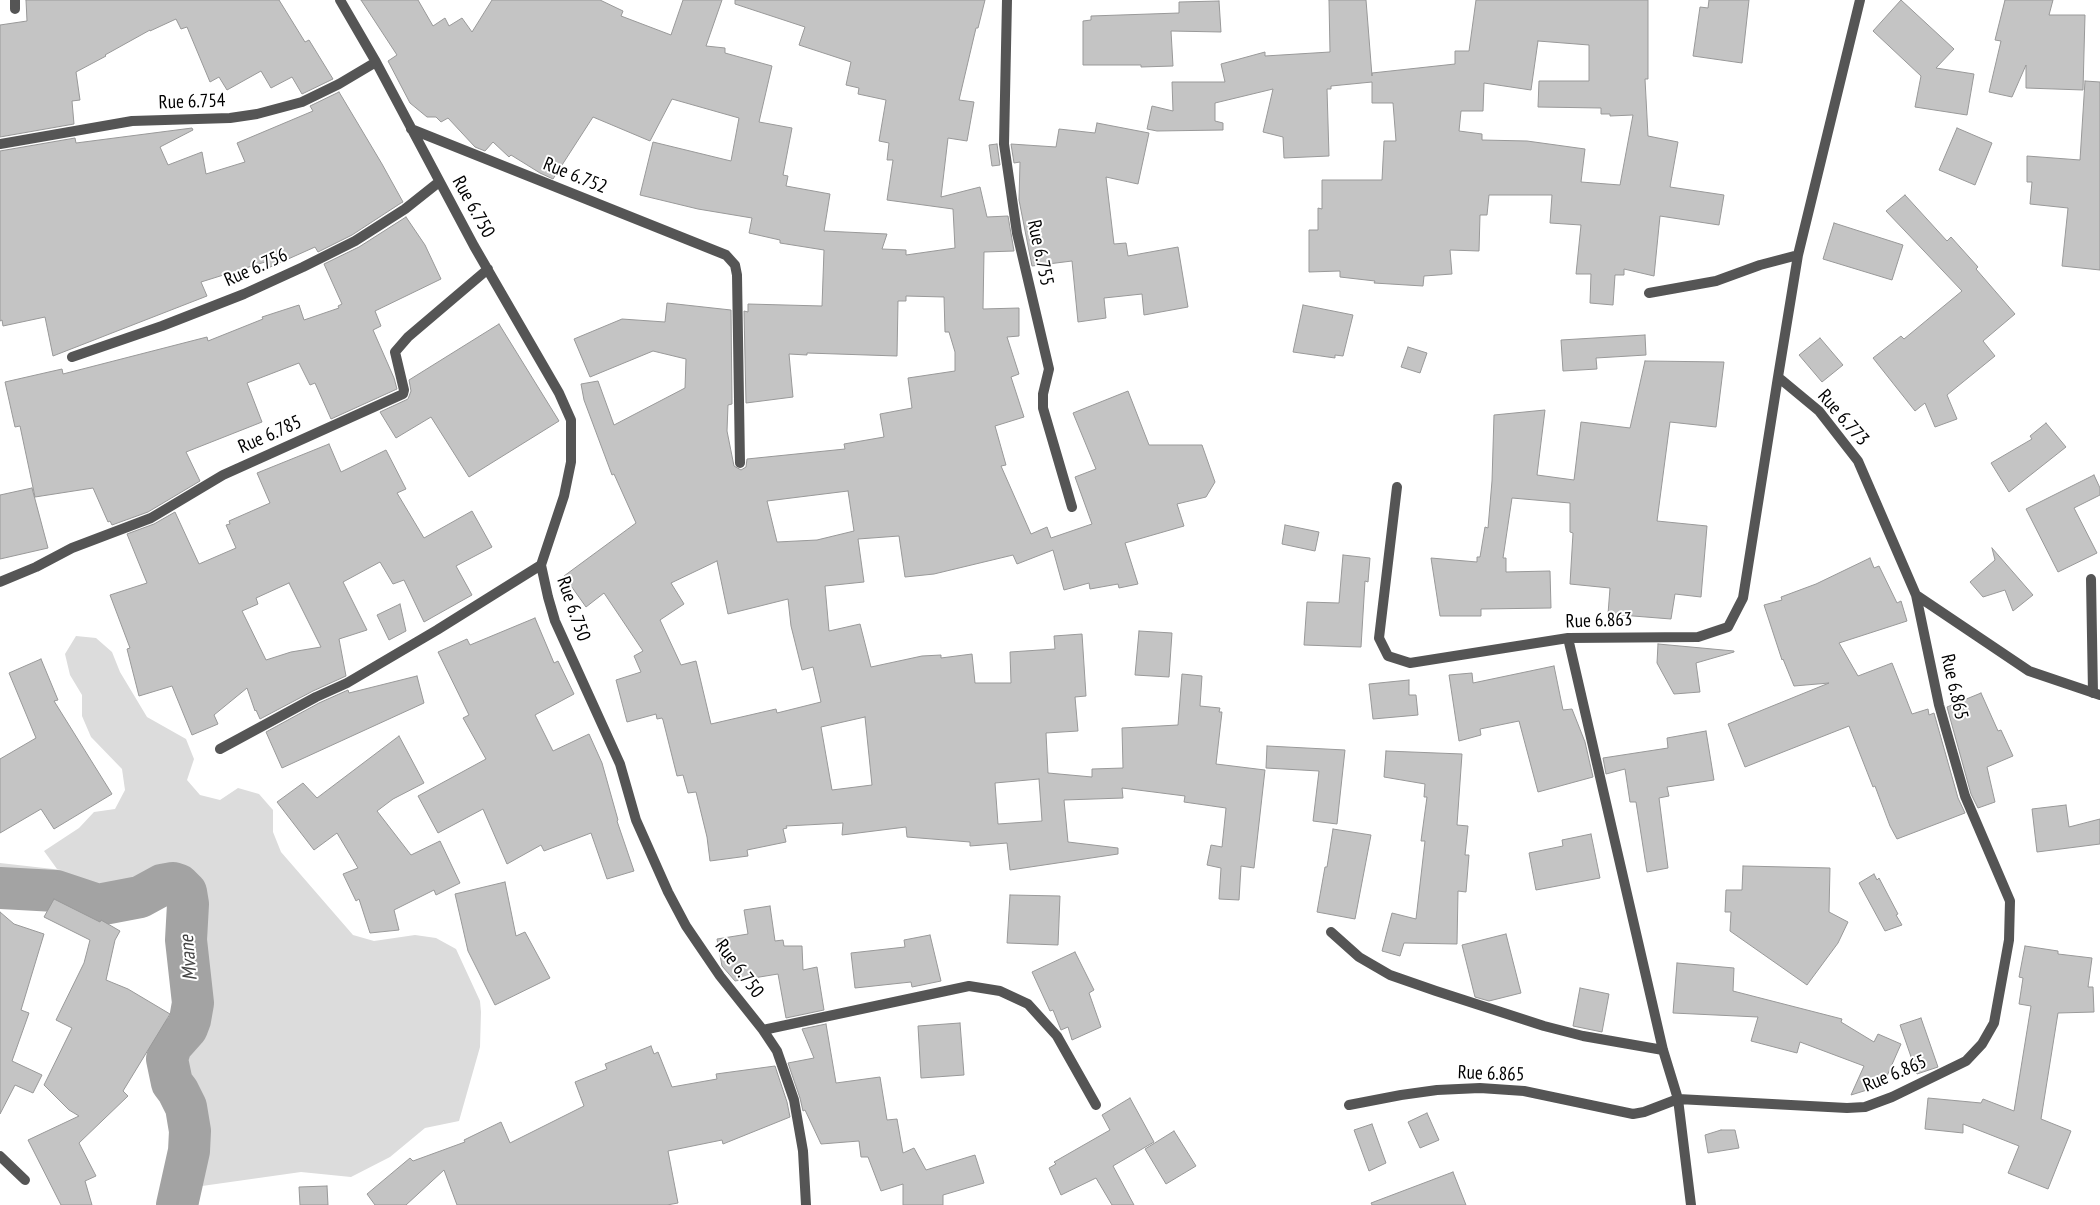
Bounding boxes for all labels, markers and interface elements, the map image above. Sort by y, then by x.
street label: Rue 6.754 [158,89,226,115]
street label: Rue 6.752 [540,153,610,199]
street label: Rue 6.750 [447,172,499,242]
street label: Rue 6.755 [1022,218,1058,288]
street label: Rue 6.756 [221,244,291,292]
street label: Rue 6.773 [1812,385,1874,451]
street label: Rue 6.785 [235,411,305,459]
street label: Rue 6.750 [551,574,595,644]
street label: Rue 6.863 [1565,608,1633,634]
street label: Rue 6.865 [1935,652,1973,722]
water label: Mvane [175,934,203,982]
street label: Rue 6.750 [710,935,768,1003]
street label: Rue 6.865 [1860,1050,1930,1098]
street label: Rue 6.865 [1457,1061,1525,1087]

